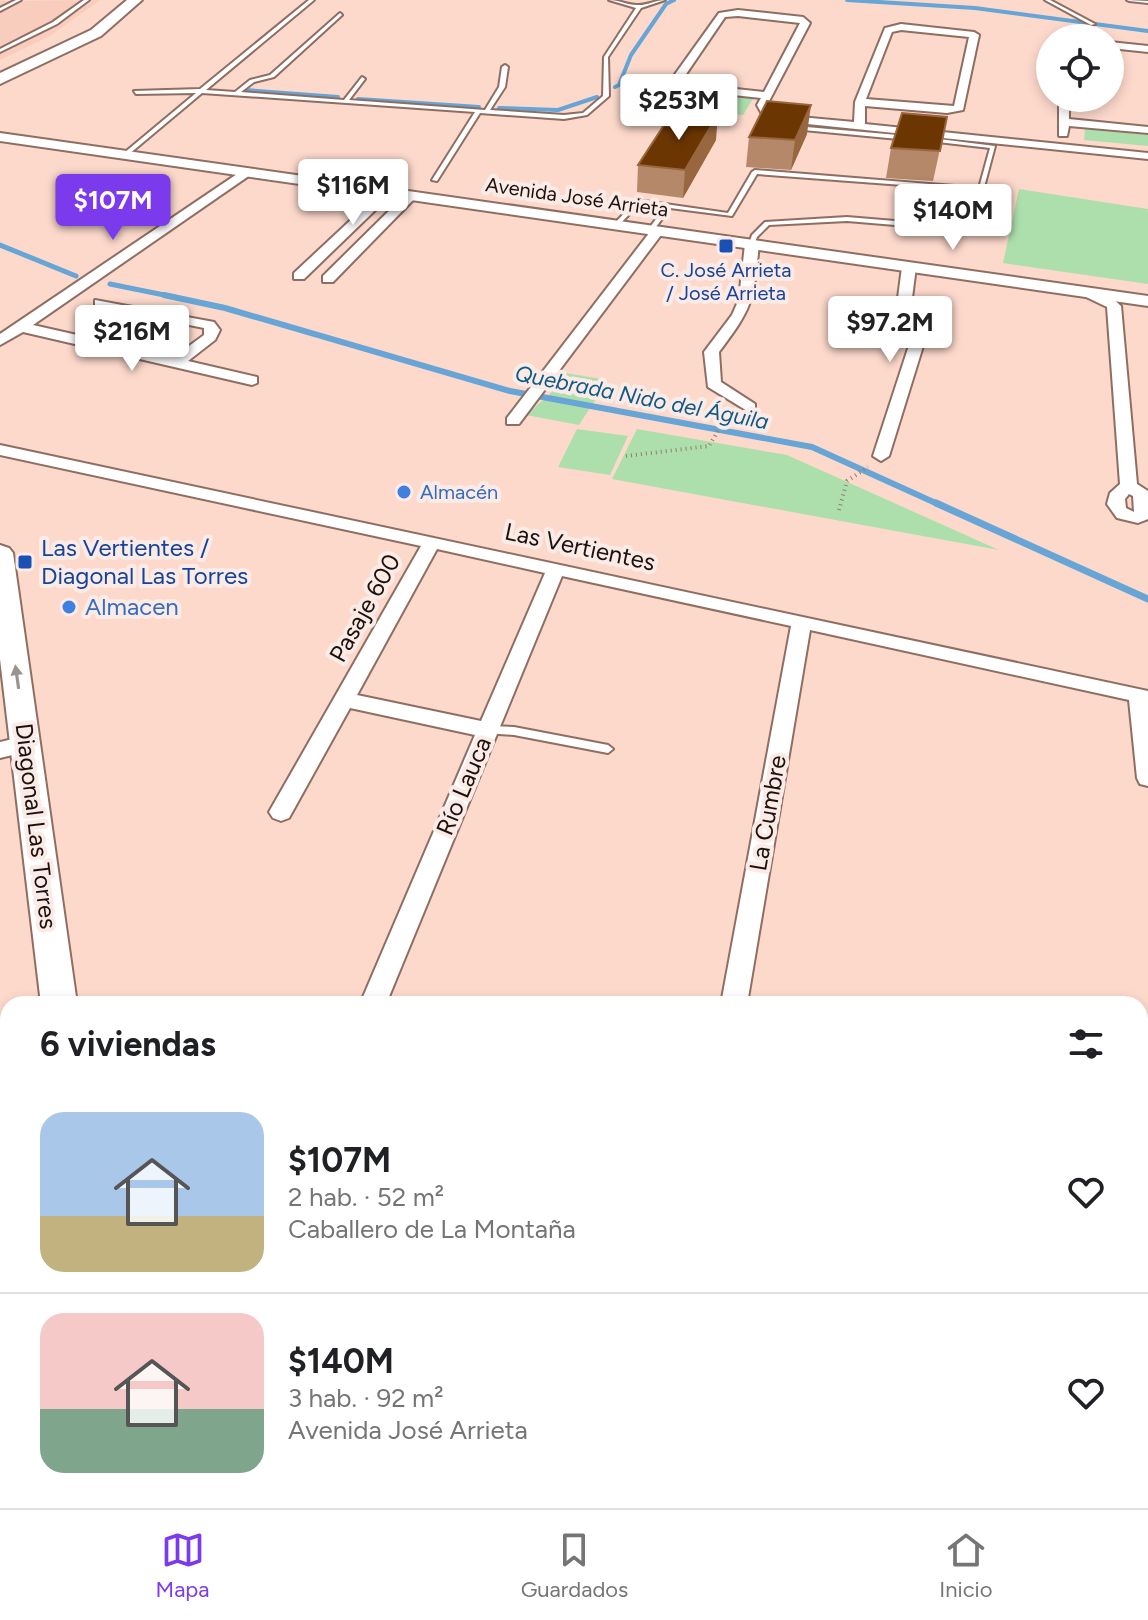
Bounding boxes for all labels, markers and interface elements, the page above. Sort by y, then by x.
map controls [1036,24,1124,112]
button: locate [1036,24,1124,112]
pin: $253M [623,74,735,142]
text: $253M [638,84,720,116]
pin: $116M [297,159,409,227]
text: $116M [316,169,390,201]
street label: Avenida José Arrieta [484,172,670,222]
pin: $107M [57,174,169,242]
text: $107M [74,184,152,216]
pin: $140M [897,184,1009,252]
text: $140M [913,194,993,226]
marker: C. José Arrieta / José Arrieta [717,237,735,255]
place label: C. José Arrieta / José Arrieta [661,258,791,305]
pin: $97.2M [825,296,955,364]
pin: $216M [76,305,188,373]
text: $97.2M [846,306,934,338]
text: $216M [93,315,171,347]
water label: Quebrada Nido del Águila [513,360,771,435]
place label: Almacén [420,480,498,504]
marker: Almacén [395,483,413,501]
street label: Las Vertientes [502,516,658,577]
place label: Las Vertientes / Diagonal Las Torres [41,533,248,590]
street label: Pasaje 600 [323,549,406,667]
marker: Las Vertientes / Diagonal Las Torres [16,553,34,571]
place label: Almacen [85,592,179,621]
marker: Almacen [60,598,78,616]
one-way arrow [10,664,23,689]
street label: Diagonal Las Torres [9,721,64,931]
street label: Río Lauca [430,732,497,839]
street label: La Cumbre [743,753,792,873]
icon: filters [1064,1022,1108,1066]
text: 6 viviendas [40,1024,216,1065]
text: $107M [288,1140,391,1181]
icon: home [104,1144,200,1240]
icon: heart [1064,1170,1108,1214]
text: 2 hab. · 52 m² [288,1181,444,1213]
text: Caballero de La Montaña [288,1213,576,1245]
text: $140M [288,1341,394,1382]
icon: home [104,1345,200,1441]
icon: heart [1064,1371,1108,1415]
text: 3 hab. · 92 m² [288,1382,444,1414]
text: Avenida José Arrieta [288,1414,528,1446]
tab: Mapa [156,1528,210,1603]
tab: Guardados [521,1528,628,1603]
tab: Inicio [939,1528,992,1603]

